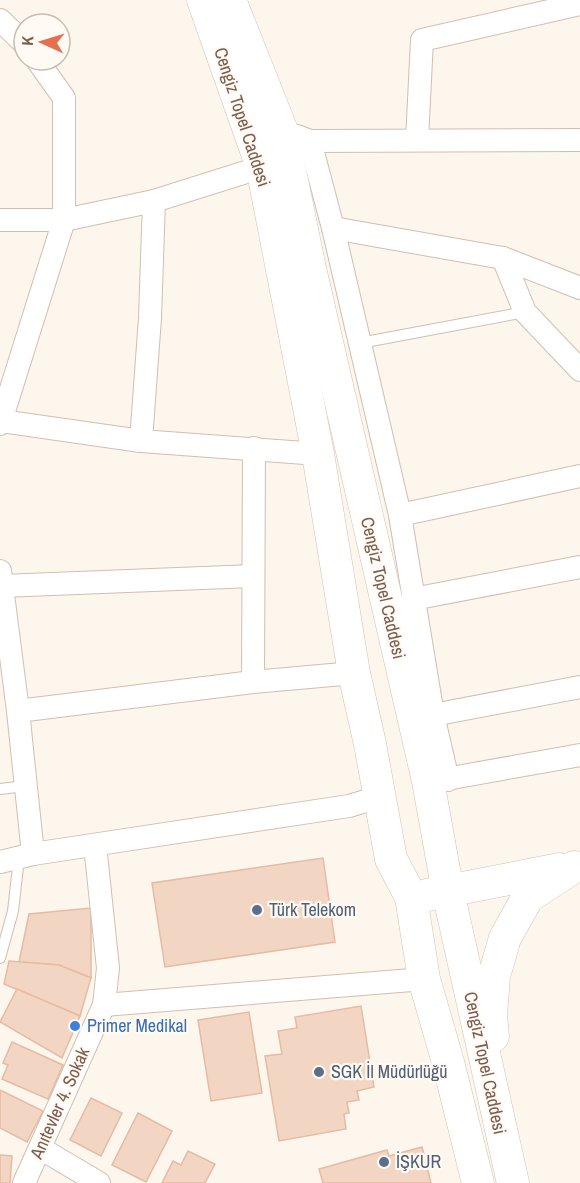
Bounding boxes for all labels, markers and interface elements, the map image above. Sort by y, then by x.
north arrow [12,12,72,72]
text: K [16,35,38,46]
street label: Cengiz Topel Caddesi [208,44,277,190]
street label: Cengiz Topel Caddesi [355,514,412,661]
place label: Türk Telekom [269,897,356,922]
marker: Türk Telekom [250,903,264,917]
street label: Cengiz Topel Caddesi [458,989,513,1136]
place label: Primer Medikal [87,1013,187,1038]
marker: Primer Medikal [68,1019,82,1033]
street label: Anıtevler 4. Sokak [23,1042,96,1164]
place label: SGK İl Müdürlüğü [331,1059,448,1084]
marker: SGK İl Müdürlüğü [312,1065,326,1079]
place label: İŞKUR [396,1149,441,1174]
marker: İŞKUR [377,1155,391,1169]

